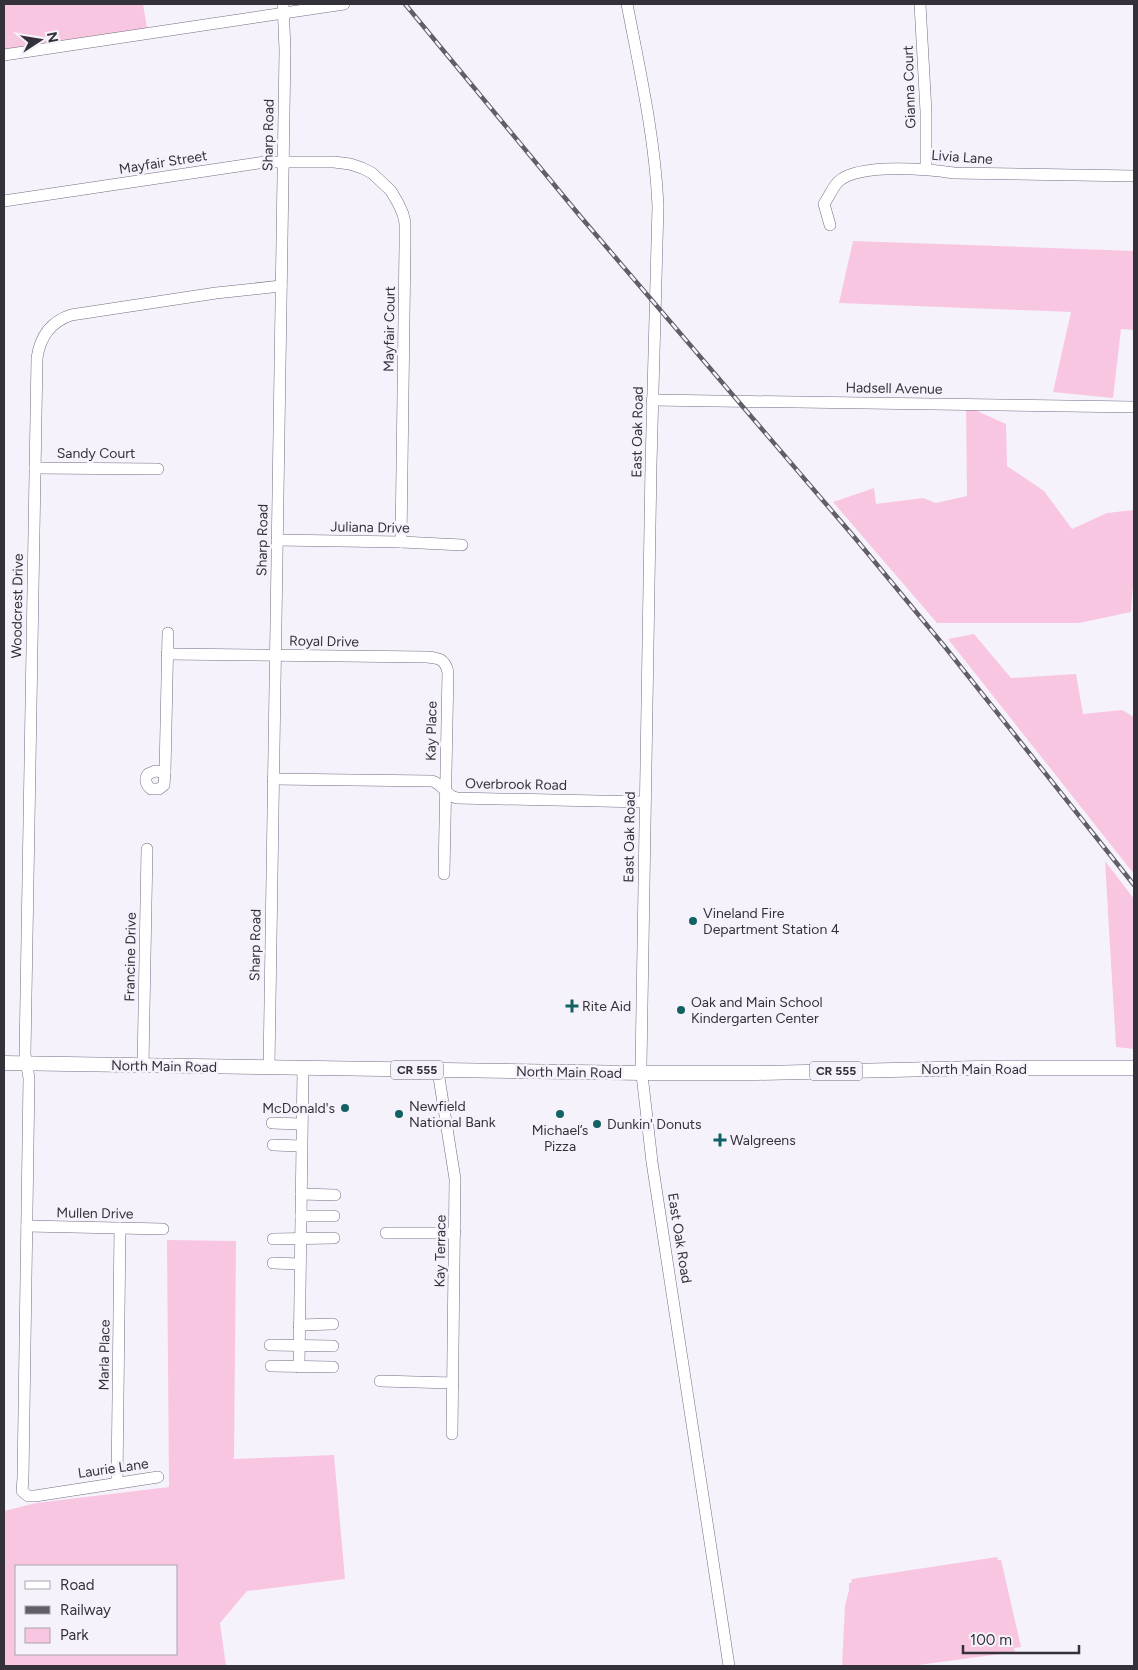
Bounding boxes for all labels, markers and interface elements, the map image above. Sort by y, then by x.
north arrow [15,15,65,65]
text: N [43,30,62,44]
street label: Gianna Court [900,45,919,129]
street label: Sharp Road [259,99,278,171]
street label: Mayfair Street [118,147,208,178]
street label: Livia Lane [931,147,994,168]
street label: Mayfair Court [380,286,399,372]
street label: Hadsell Avenue [845,379,943,398]
street label: East Oak Road [628,386,647,478]
street label: Sandy Court [57,445,135,462]
street label: Sharp Road [253,504,272,576]
street label: Juliana Drive [330,518,410,537]
street label: Woodcrest Drive [8,553,27,659]
street label: Royal Drive [289,632,359,651]
street label: Kay Place [422,701,441,761]
street label: Overbrook Road [465,775,567,794]
street label: East Oak Road [620,791,639,883]
place label: Vineland Fire Department Station 4 [703,905,840,938]
street label: Sharp Road [246,909,265,981]
street label: Francine Drive [121,912,140,1002]
marker: Vineland Fire Department Station 4 [687,915,699,927]
place label: Oak and Main School Kindergarten Center [691,994,823,1027]
place label: Rite Aid [582,998,631,1015]
marker: Rite Aid [566,1000,578,1012]
marker: Oak and Main School Kindergarten Center [675,1004,687,1016]
street label: North Main Road [111,1057,217,1076]
road number: CR 555 [391,1060,443,1080]
street label: North Main Road [921,1061,1027,1078]
road number: CR 555 [810,1062,862,1080]
street label: North Main Road [516,1063,622,1082]
place label: Newfield National Bank [409,1098,496,1131]
place label: McDonald's [262,1100,335,1117]
marker: McDonald's [339,1102,351,1114]
marker: Newfield National Bank [393,1108,405,1120]
marker: Michael’s Pizza [554,1108,566,1120]
place label: Dunkin' Donuts [607,1116,702,1133]
marker: Dunkin' Donuts [591,1118,603,1130]
place label: Michael’s Pizza [532,1122,588,1155]
place label: Walgreens [730,1132,796,1149]
marker: Walgreens [714,1134,726,1146]
street label: East Oak Road [664,1192,695,1284]
street label: Mullen Drive [56,1204,134,1223]
street label: Kay Terrace [431,1214,450,1287]
street label: Marla Place [95,1319,114,1391]
street label: Laurie Lane [77,1455,150,1482]
legend [15,1565,178,1655]
text: Road [60,1576,95,1594]
text: Railway [60,1601,111,1619]
scale bar [963,1622,1079,1654]
text: Park [60,1626,89,1644]
text: 100 m [970,1631,1012,1649]

